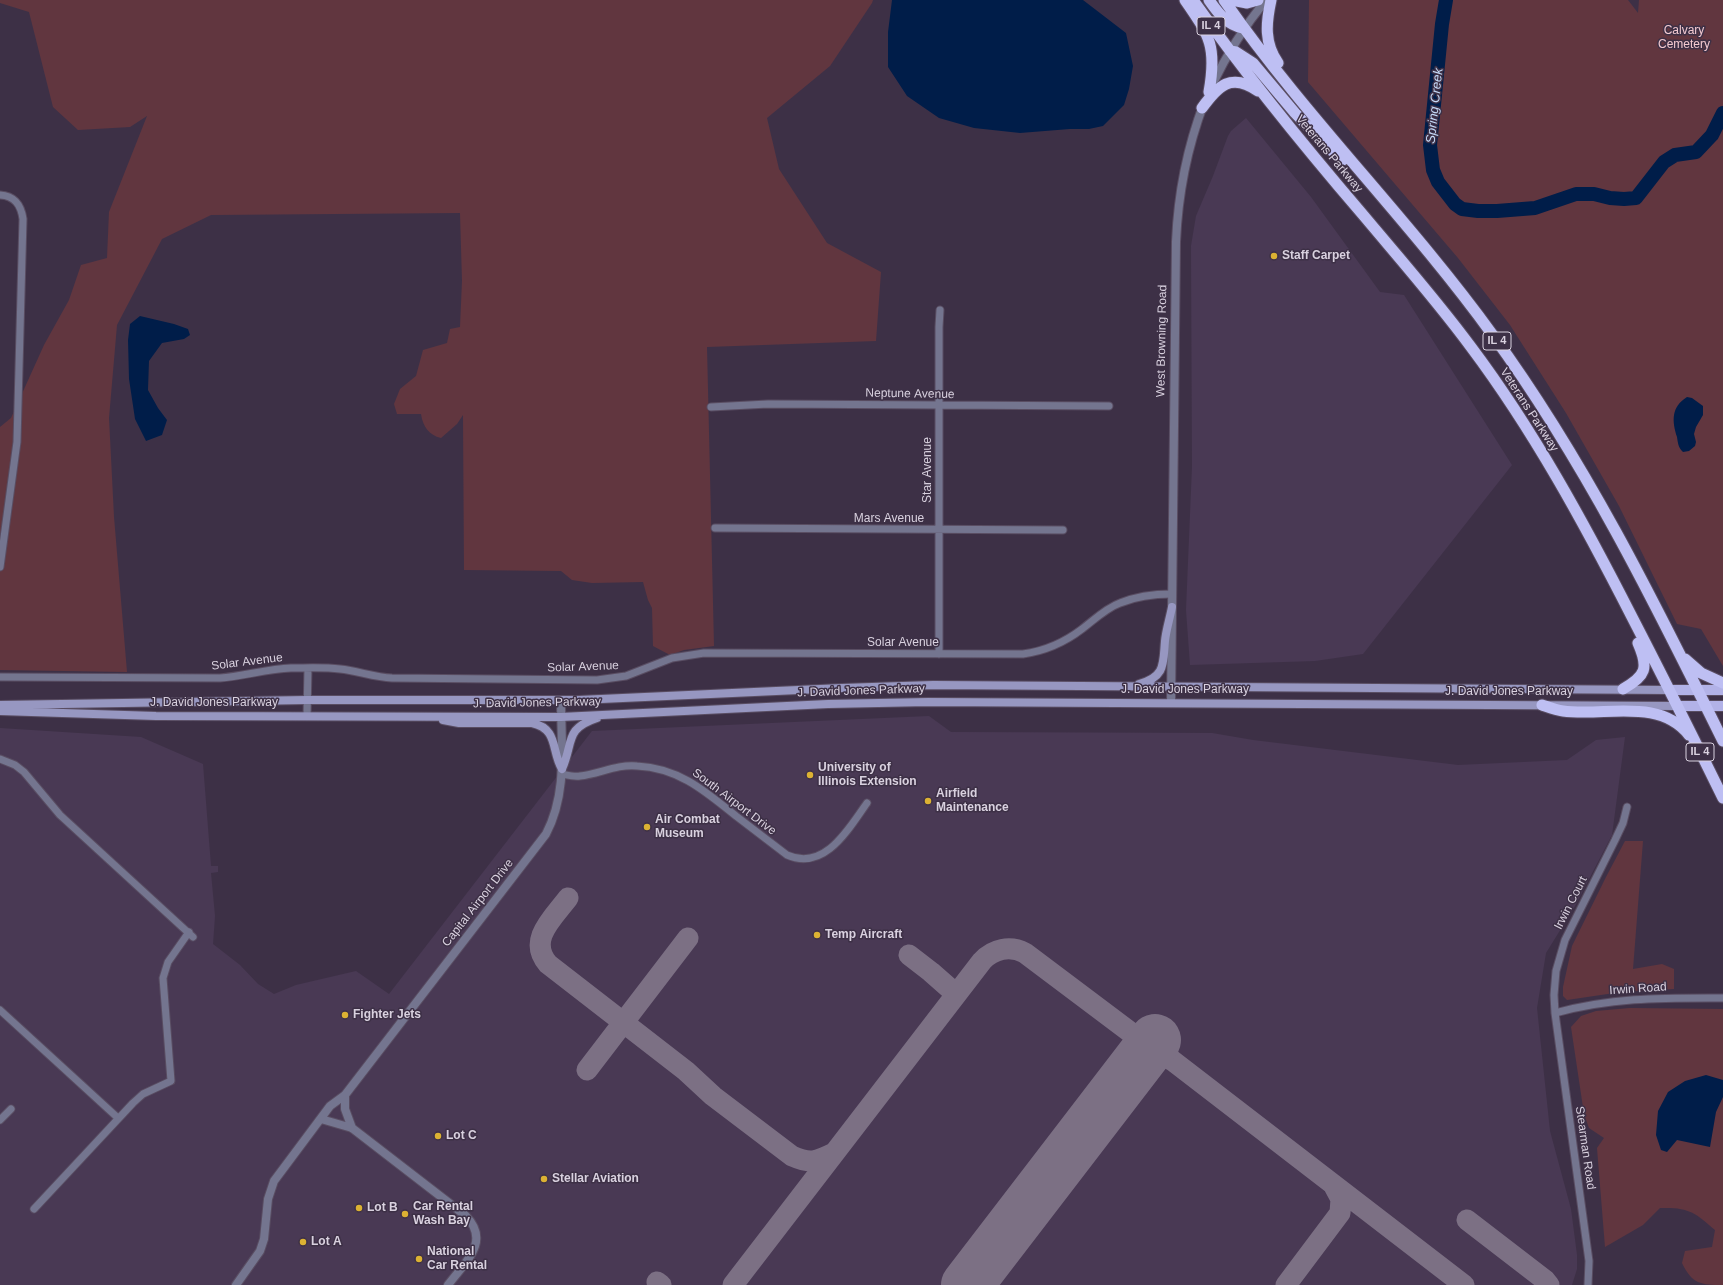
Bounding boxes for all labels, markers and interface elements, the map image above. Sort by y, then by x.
road number: IL 4 [1197,17,1225,35]
park label: Calvary Cemetery [1658,24,1710,52]
water label: Spring Creek [1423,67,1447,145]
street label: Veterans Parkway [1292,112,1366,196]
place label: Staff Carpet [1282,249,1350,263]
marker: Staff Carpet [1269,251,1279,261]
street label: West Browning Road [1154,285,1170,397]
road number: IL 4 [1483,332,1511,350]
street label: Veterans Parkway [1497,366,1561,454]
street label: Neptune Avenue [865,386,955,402]
street label: Star Avenue [921,437,935,503]
street label: Mars Avenue [854,512,924,526]
street label: Solar Avenue [867,636,939,650]
street label: Solar Avenue [210,650,284,674]
street label: Solar Avenue [547,659,619,675]
street label: J. David Jones Parkway [797,682,925,700]
street label: J. David Jones Parkway [1121,683,1249,697]
street label: J. David Jones Parkway [1445,685,1573,699]
street label: J. David Jones Parkway [473,695,601,711]
street label: J. David Jones Parkway [150,696,278,710]
road number: IL 4 [1686,743,1714,761]
place label: University of Illinois Extension [818,761,917,789]
street label: South Airport Drive [689,766,779,838]
marker: University of Illinois Extension [805,770,815,780]
place label: Airfield Maintenance [936,787,1009,815]
marker: Airfield Maintenance [923,796,933,806]
place label: Air Combat Museum [655,813,720,841]
marker: Air Combat Museum [642,822,652,832]
street label: Capital Airport Drive [439,856,517,950]
street label: Irwin Court [1551,874,1591,932]
place label: Temp Aircraft [825,928,902,942]
marker: Temp Aircraft [812,930,822,940]
street label: Irwin Road [1609,980,1667,998]
place label: Fighter Jets [353,1008,421,1022]
marker: Fighter Jets [340,1010,350,1020]
street label: Stearman Road [1572,1105,1598,1191]
place label: Lot C [446,1129,477,1143]
marker: Lot C [433,1131,443,1141]
place label: Stellar Aviation [552,1172,639,1186]
marker: Stellar Aviation [539,1174,549,1184]
place label: Car Rental Wash Bay [413,1200,473,1228]
place label: Lot B [367,1201,398,1215]
marker: Lot B [354,1203,364,1213]
marker: Car Rental Wash Bay [400,1209,410,1219]
place label: Lot A [311,1235,342,1249]
marker: Lot A [298,1237,308,1247]
place label: National Car Rental [427,1245,487,1273]
marker: National Car Rental [414,1254,424,1264]

